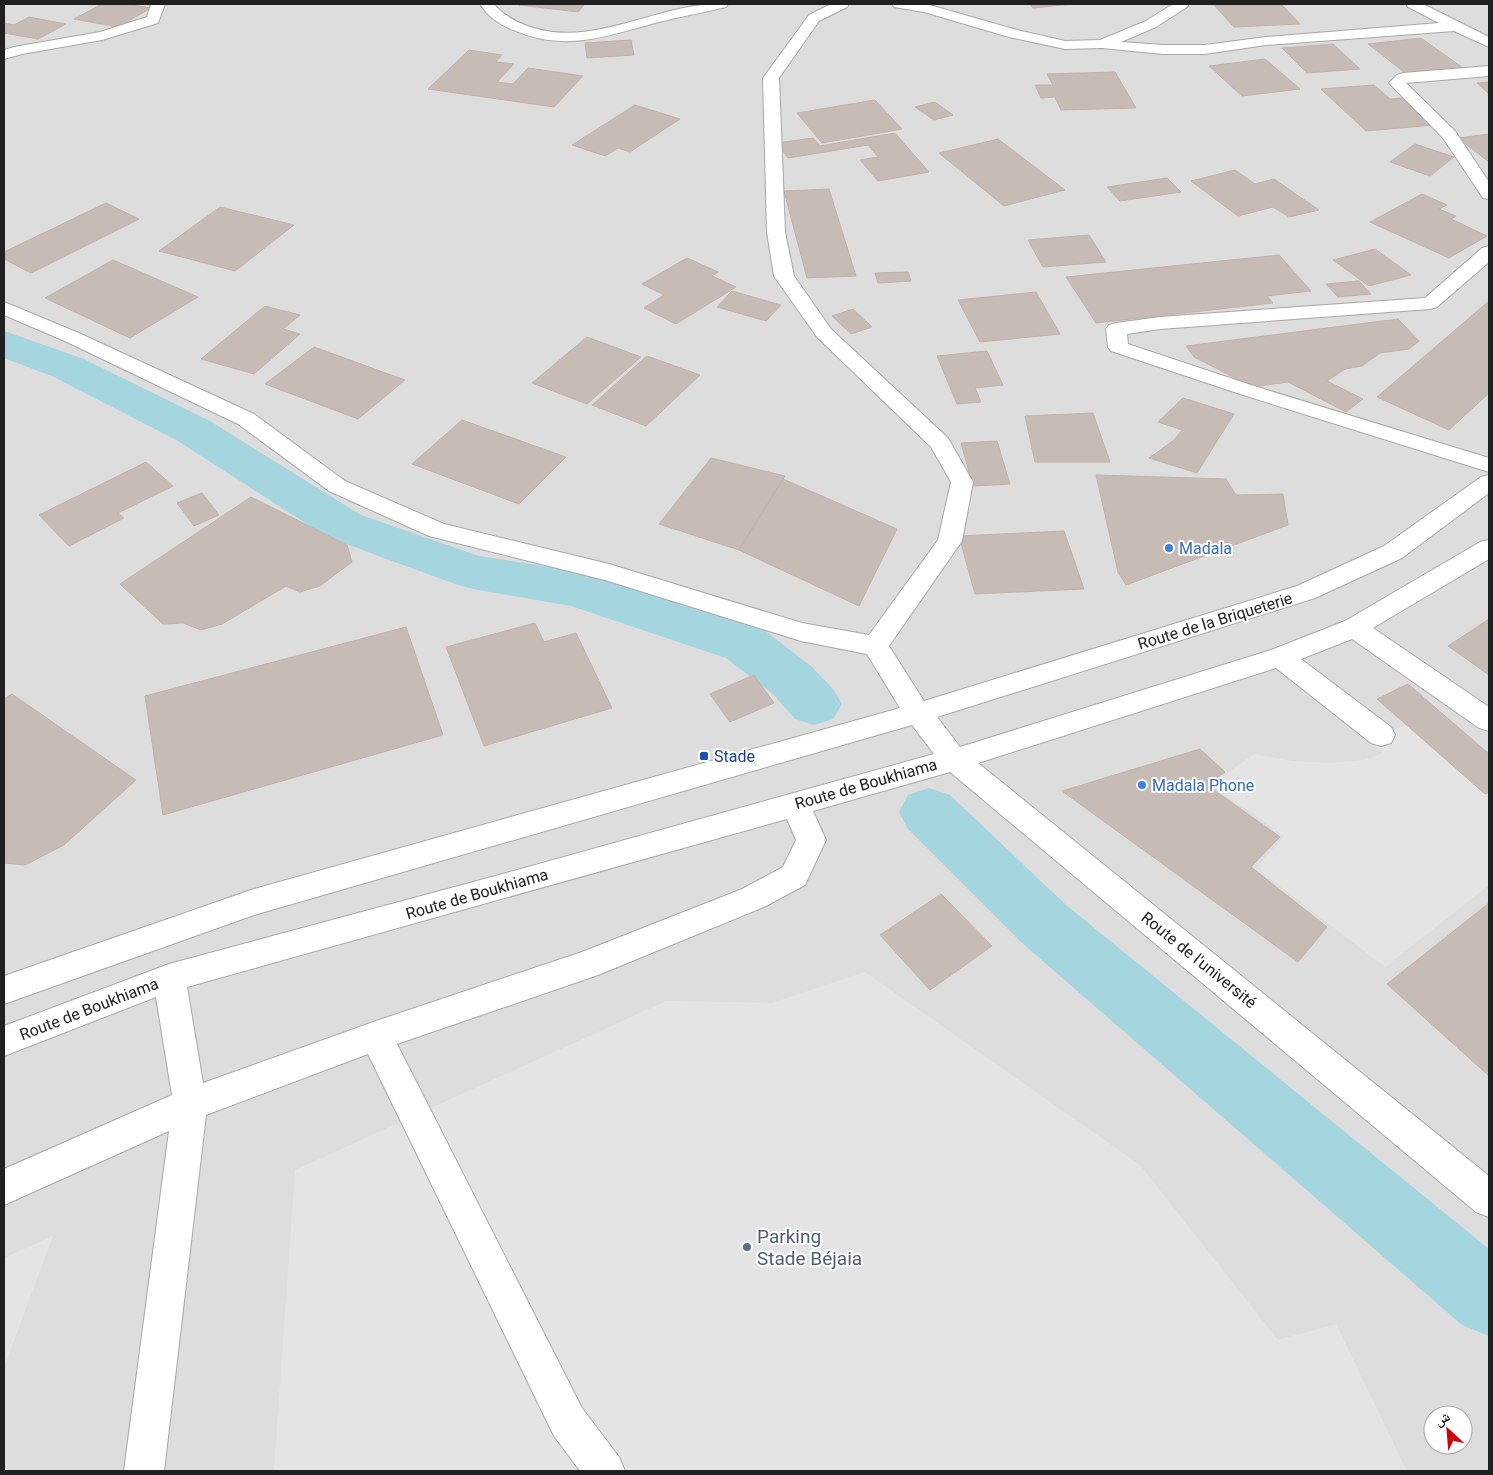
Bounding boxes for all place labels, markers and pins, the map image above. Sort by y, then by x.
place label: Madala [1179,539,1232,558]
marker: Madala [1163,542,1175,554]
place label: Stade [714,747,755,766]
marker: Stade [698,750,710,762]
place label: Madala Phone [1152,776,1254,795]
marker: Madala Phone [1136,779,1148,791]
place label: Parking Stade Béjaia [757,1225,862,1270]
marker: Parking Stade Béjaia [741,1241,753,1253]

